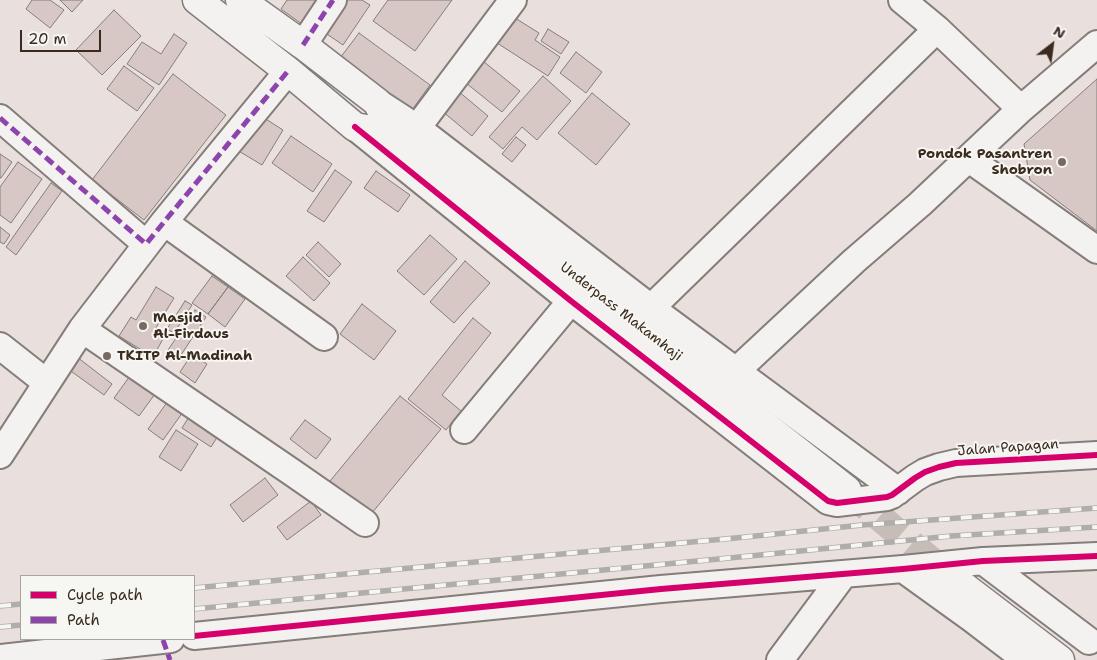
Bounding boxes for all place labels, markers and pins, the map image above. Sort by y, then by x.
place label: Pondok Pasantren Shobron [918,146,1052,178]
marker: Pondok Pasantren Shobron [1056,156,1068,168]
place label: Masjid Al-Firdaus [153,310,229,342]
marker: Masjid Al-Firdaus [137,320,149,332]
place label: TKITP Al-Madinah [117,348,252,364]
marker: TKITP Al-Madinah [101,350,113,362]

